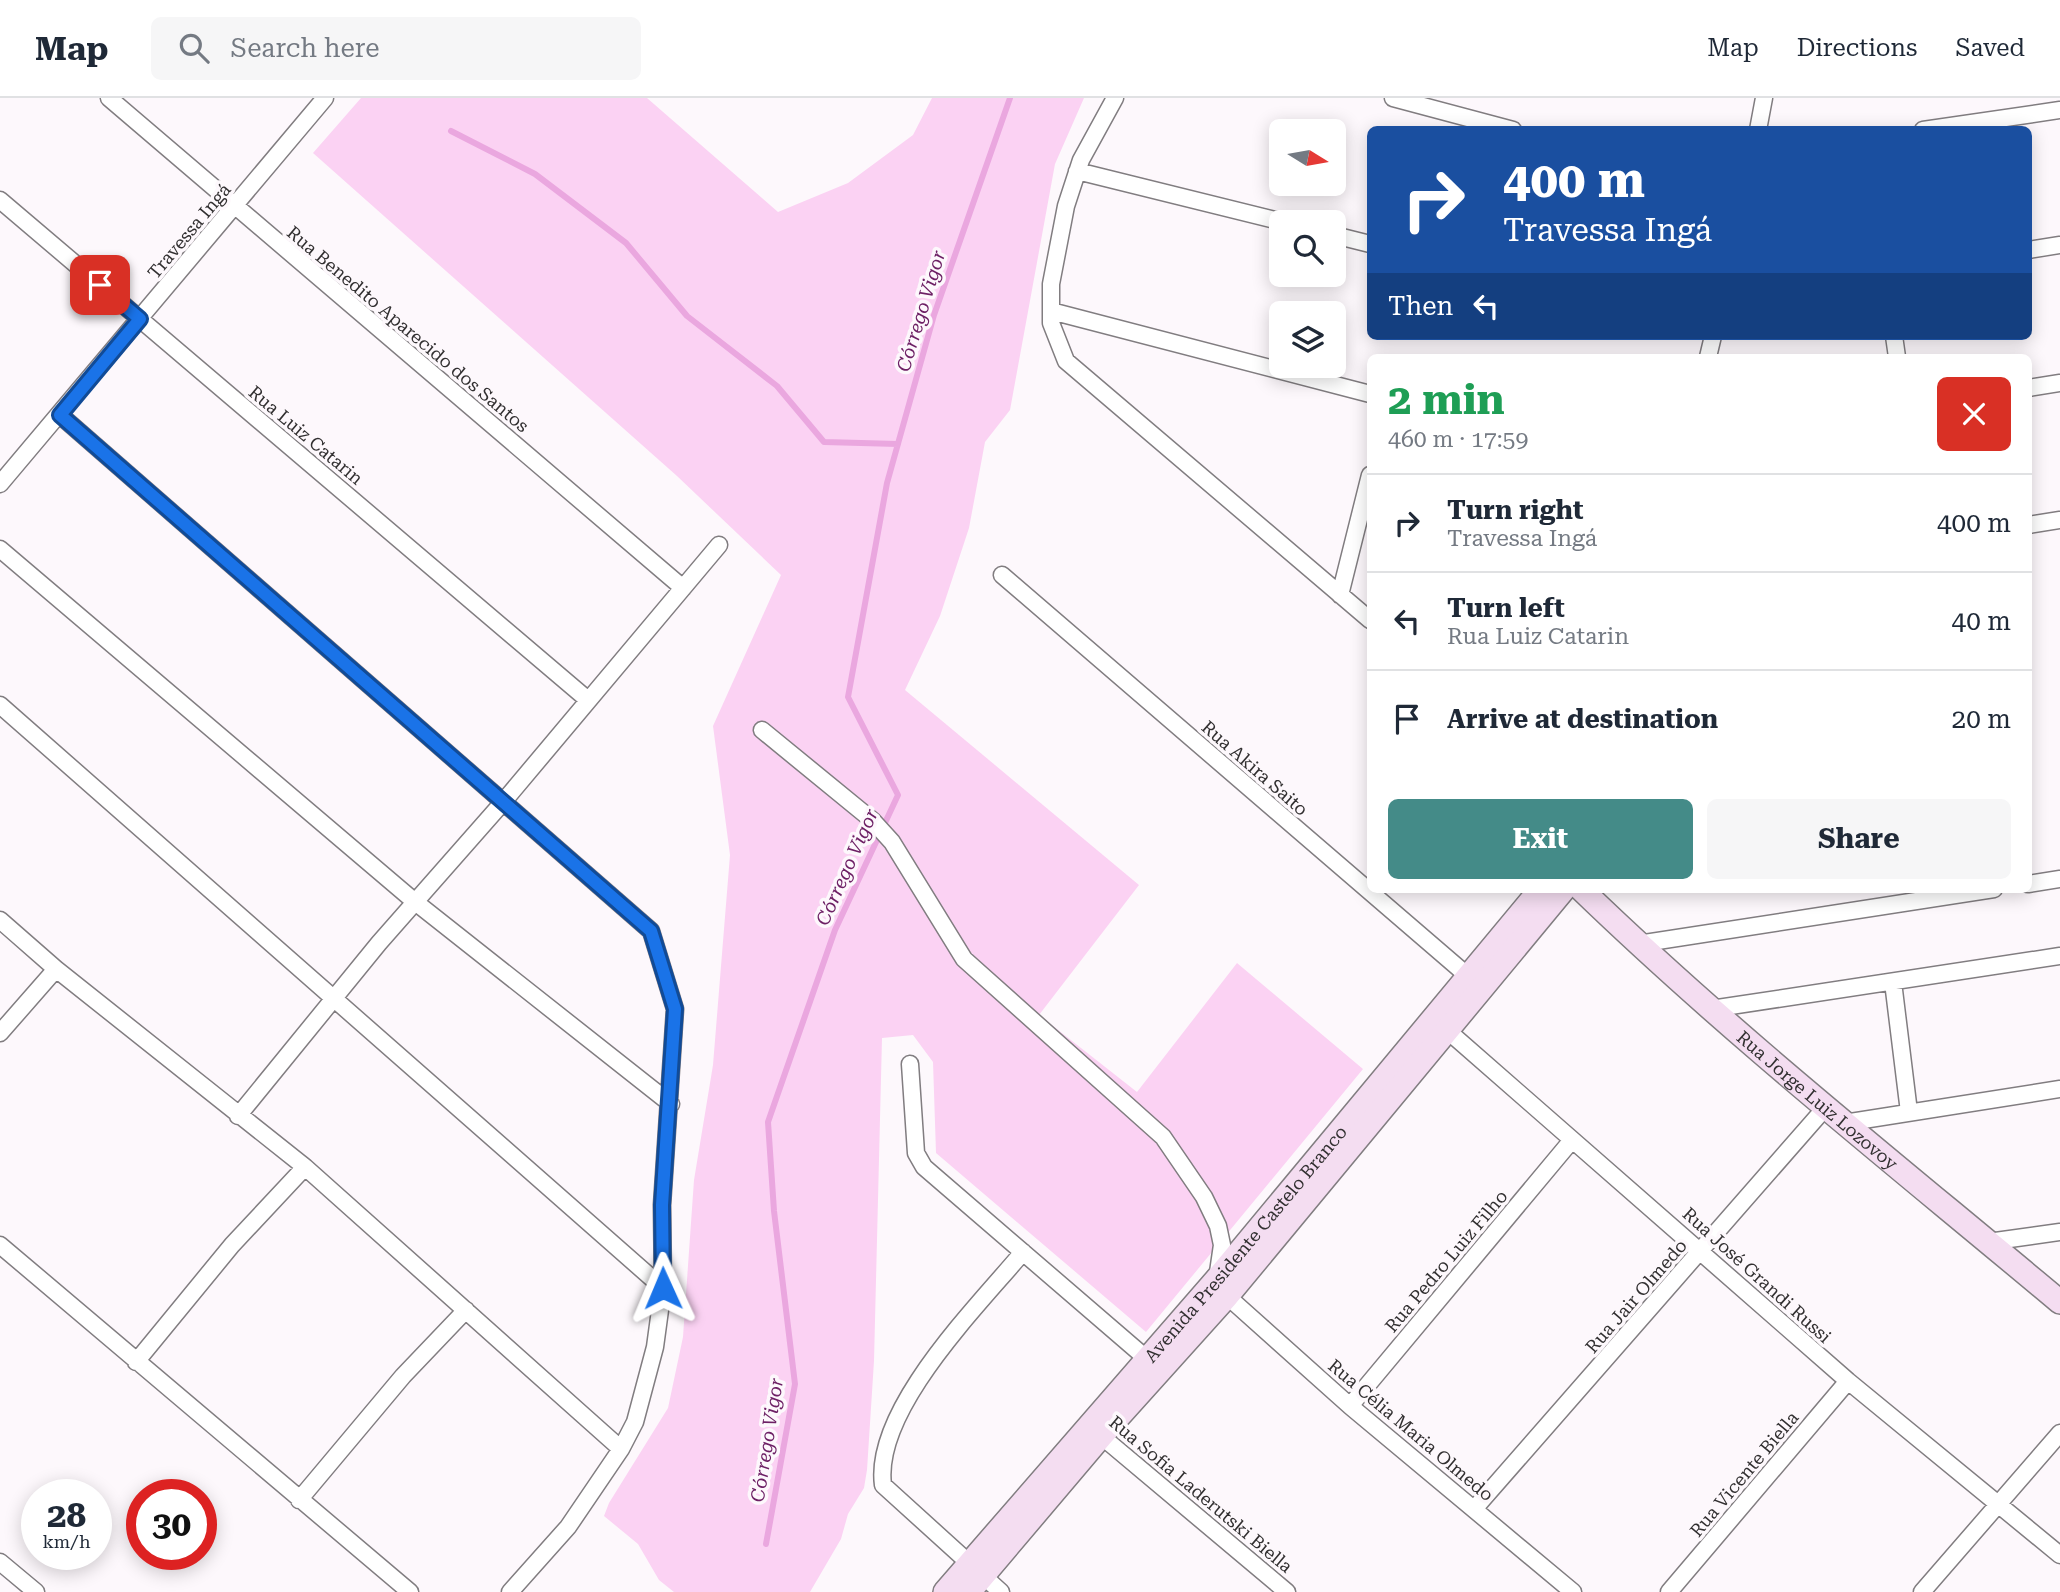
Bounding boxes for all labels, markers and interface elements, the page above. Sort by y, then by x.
search box [151,17,641,80]
text: Map [35,29,109,68]
icon: search [175,29,213,67]
text: Search here [231,33,380,63]
text: Map [1707,34,1759,62]
text: Directions [1797,34,1917,62]
text: Saved [1955,34,2025,62]
north arrow [1269,119,1346,196]
map controls [1269,119,1346,378]
text: 400 m [1503,152,1645,209]
icon: right [1388,154,1479,245]
street label: Travessa Ingá [143,179,235,283]
button: search [1269,210,1346,287]
text: Travessa Ingá [1503,211,1712,249]
street label: Rua Benedito Aparecido dos Santos [283,222,533,436]
water label: Córrego Vigor [892,248,950,374]
pin [70,255,130,315]
icon: arrive [81,266,119,304]
icon: left [1467,287,1505,325]
text: Then [1388,291,1453,321]
button: layers [1269,301,1346,378]
text: 2 min [1388,375,1505,424]
button: close [1937,377,2011,451]
street label: Rua Luiz Catarin [245,381,368,489]
text: 460 m · 17:59 [1388,426,1528,453]
text: Turn right [1447,495,1583,525]
icon: right [1388,504,1426,542]
text: 400 m [1937,508,2011,538]
text: Travessa Ingá [1447,525,1597,552]
text: Turn left [1447,593,1565,623]
icon: left [1388,602,1426,640]
text: 40 m [1952,606,2011,636]
text: Rua Luiz Catarin [1447,623,1629,650]
icon: arrive [1388,700,1426,738]
text: Arrive at destination [1447,704,1718,734]
text: 20 m [1952,704,2011,734]
street label: Rua Akira Saito [1198,716,1312,820]
button: Exit [1388,799,1693,879]
button: Share [1707,799,2011,879]
water label: Córrego Vigor [811,805,883,929]
street label: Rua Jorge Luiz Lozovoy [1733,1026,1903,1174]
street label: Avenida Presidente Castelo Branco [1139,1121,1351,1366]
street label: Rua Pedro Luiz Filho [1380,1186,1512,1336]
street label: Rua José Grandi Russi [1679,1203,1836,1347]
street label: Rua Jair Olmedo [1581,1235,1691,1357]
position arrow [626,1251,700,1325]
street label: Rua Célia Maria Olmedo [1324,1355,1498,1505]
water label: Córrego Vigor [746,1376,788,1504]
street label: Rua Vicente Biella [1686,1407,1803,1541]
street label: Rua Sofia Laderutski Biella [1105,1411,1297,1577]
speed limit sign: 30 [126,1479,217,1570]
text: 28 [47,1495,86,1536]
text: km/h [42,1531,91,1552]

